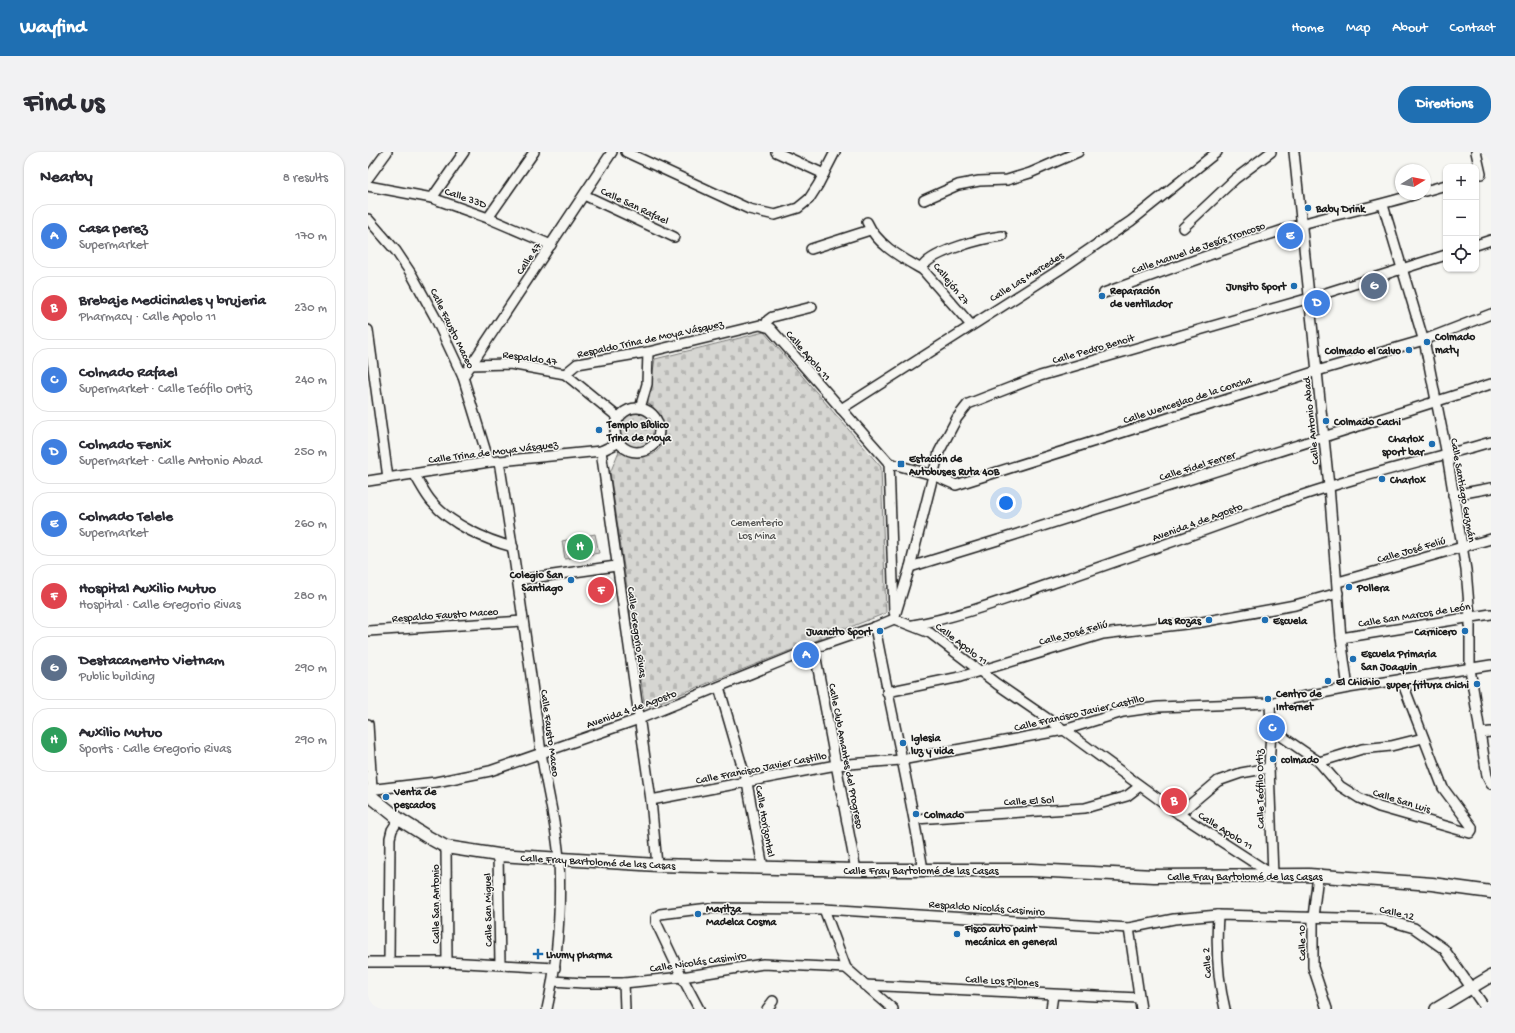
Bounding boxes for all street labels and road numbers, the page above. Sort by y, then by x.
street label: Calle San Rafael [598,185,671,228]
street label: Calle 33D [443,186,489,212]
street label: Calle Manuel de Jesús Troncoso [1130,220,1267,277]
street label: Calle 47 [515,241,545,277]
street label: Calle Las Mercedes [988,250,1067,305]
street label: Callejón 27 [930,261,971,308]
street label: Calle Fausto Maceo [427,287,476,371]
street label: Respaldo Trina de Moya Vásquez [576,318,726,361]
street label: Calle Apolo 11 [782,329,833,384]
street label: Calle Pedro Benoit [1051,332,1137,367]
street label: Respaldo 47 [502,349,558,369]
street label: Calle Wenceslao de la Concha [1122,374,1254,427]
street label: Calle Antonio Abad [1301,375,1323,465]
street label: Calle Santiago Guzmán [1447,437,1477,544]
street label: Calle Trina de Moya Vásquez [428,439,560,467]
street label: Calle Fidel Ferrer [1158,449,1238,484]
street label: Avenida 4 de Agosto [1151,501,1245,545]
street label: Calle José Feliú [1376,535,1447,566]
street label: Calle Gregorio Rivas [624,586,648,679]
street label: Calle San Marcos de León [1357,601,1472,631]
street label: Respaldo Fausto Maceo [391,606,499,626]
street label: Calle José Feliú [1038,619,1109,649]
street label: Calle Apolo 11 [932,621,989,668]
street label: Calle Club Amantes del Progreso [825,683,865,830]
street label: Avenida 4 de Agosto [585,688,679,732]
street label: Calle Fausto Maceo [537,689,561,778]
street label: Calle Francisco Javier Castillo [1013,693,1146,735]
street label: Calle Teófilo Ortiz [1253,748,1268,829]
street label: Calle Francisco Javier Castillo [695,750,828,788]
street label: Calle Horizontal [752,785,776,859]
street label: Calle San Luis [1371,787,1433,817]
street label: Calle El Sol [1004,795,1055,809]
street label: Calle Apolo 11 [1195,810,1255,853]
street label: Calle Fray Bartolomé de las Casas [520,853,677,873]
street label: Calle San Antonio [431,864,443,944]
street label: Calle Fray Bartolomé de las Casas [843,866,999,878]
street label: Calle San Miguel [482,872,496,947]
street label: Calle Fray Bartolomé de las Casas [1167,872,1323,884]
street label: Respaldo Nicolás Casimiro [928,899,1046,919]
street label: Calle 12 [1378,904,1416,924]
street label: Calle 10 [1297,925,1309,961]
street label: Calle 2 [1201,947,1215,979]
street label: Calle Nicolás Casimiro [649,950,748,976]
street label: Calle Los Pilones [965,974,1040,990]

